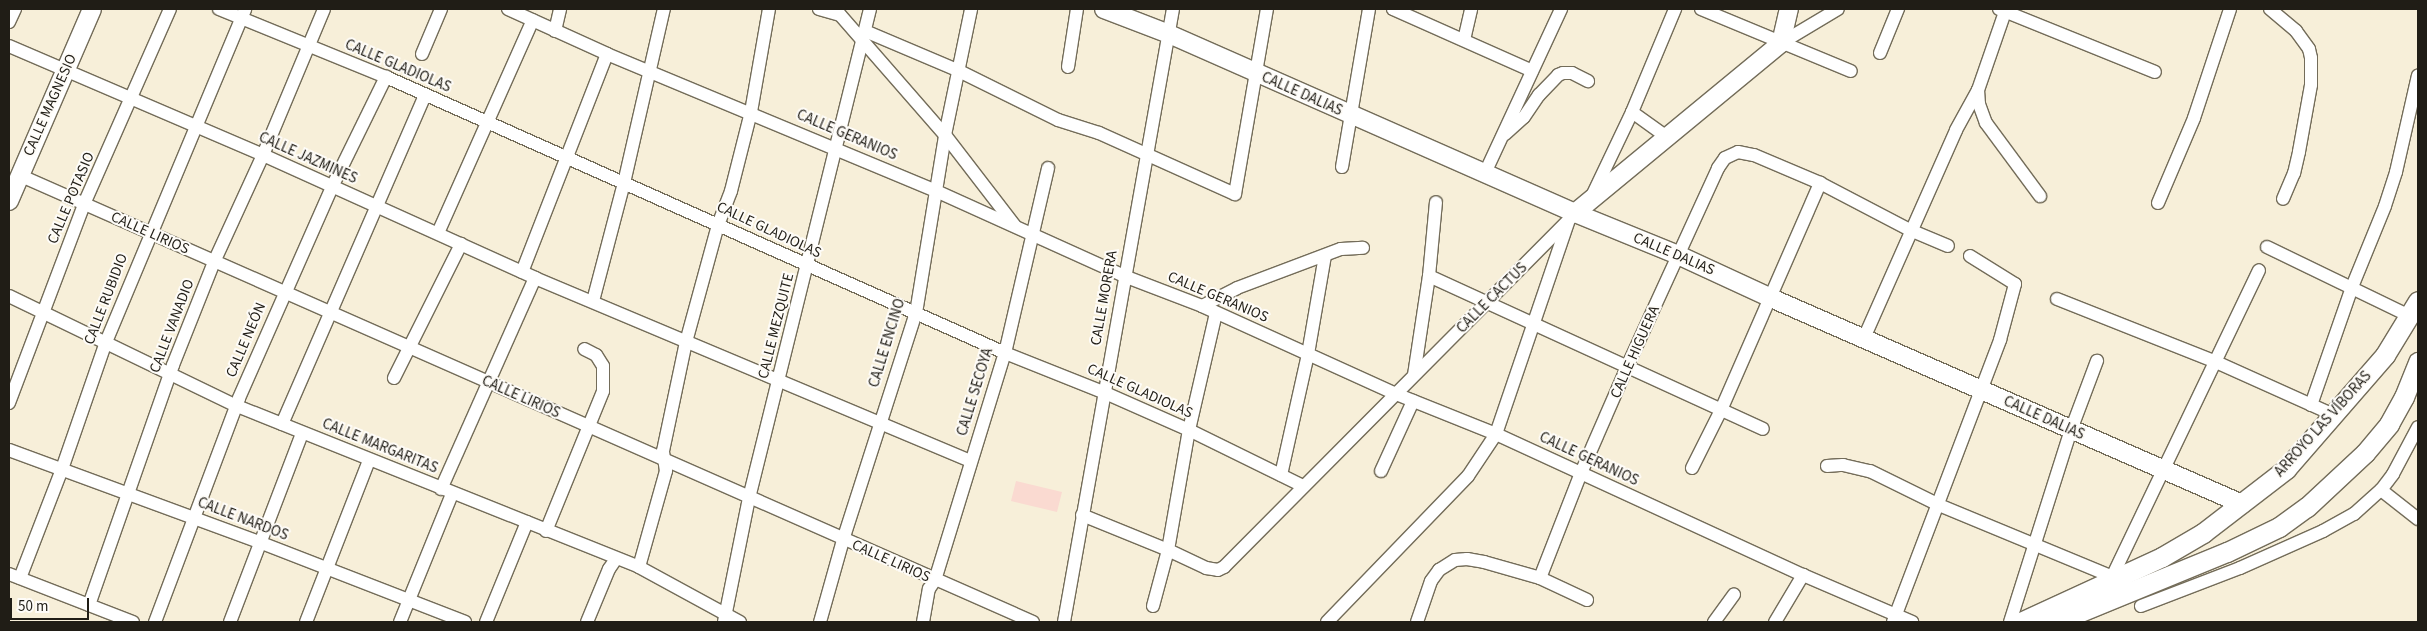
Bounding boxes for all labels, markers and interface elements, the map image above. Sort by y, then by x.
street label: CALLE GLADIOLAS [342,36,454,96]
street label: CALLE MAGNESIO [19,51,81,159]
street label: CALLE DALIAS [1259,68,1345,120]
street label: CALLE GERANIOS [794,106,900,164]
street label: CALLE JAZMINES [256,128,360,188]
street label: CALLE POTASIO [44,149,98,247]
street label: CALLE GLADIOLAS [714,198,824,262]
street label: CALLE LIRIOS [108,208,192,258]
street label: CALLE DALIAS [1631,229,1717,279]
street label: CALLE MORERA [1087,249,1121,347]
street label: CALLE RUBIDIO [80,251,132,347]
street label: CALLE CACTUS [1453,259,1531,337]
street label: CALLE GERANIOS [1165,268,1271,326]
street label: CALLE MEZQUITE [754,271,798,381]
street label: CALLE VANADIO [146,277,198,375]
street label: CALLE ENCINO [865,296,909,390]
street label: CALLE NEÓN [222,300,270,380]
street label: CALLE HIGUERA [1607,303,1663,401]
street label: CALLE SECOYA [953,346,997,438]
street label: CALLE GLADIOLAS [1084,360,1196,422]
street label: ARROYO LAS VÍBORAS [2271,367,2375,481]
street label: CALLE LIRIOS [479,372,563,422]
street label: CALLE DALIAS [2001,392,2087,444]
street label: CALLE MARGARITAS [320,415,440,477]
street label: CALLE GERANIOS [1536,428,1642,490]
street label: CALLE NARDOS [195,493,291,545]
street label: CALLE LIRIOS [849,536,933,586]
scale bar [12,588,91,620]
text: 50 m [18,596,48,617]

